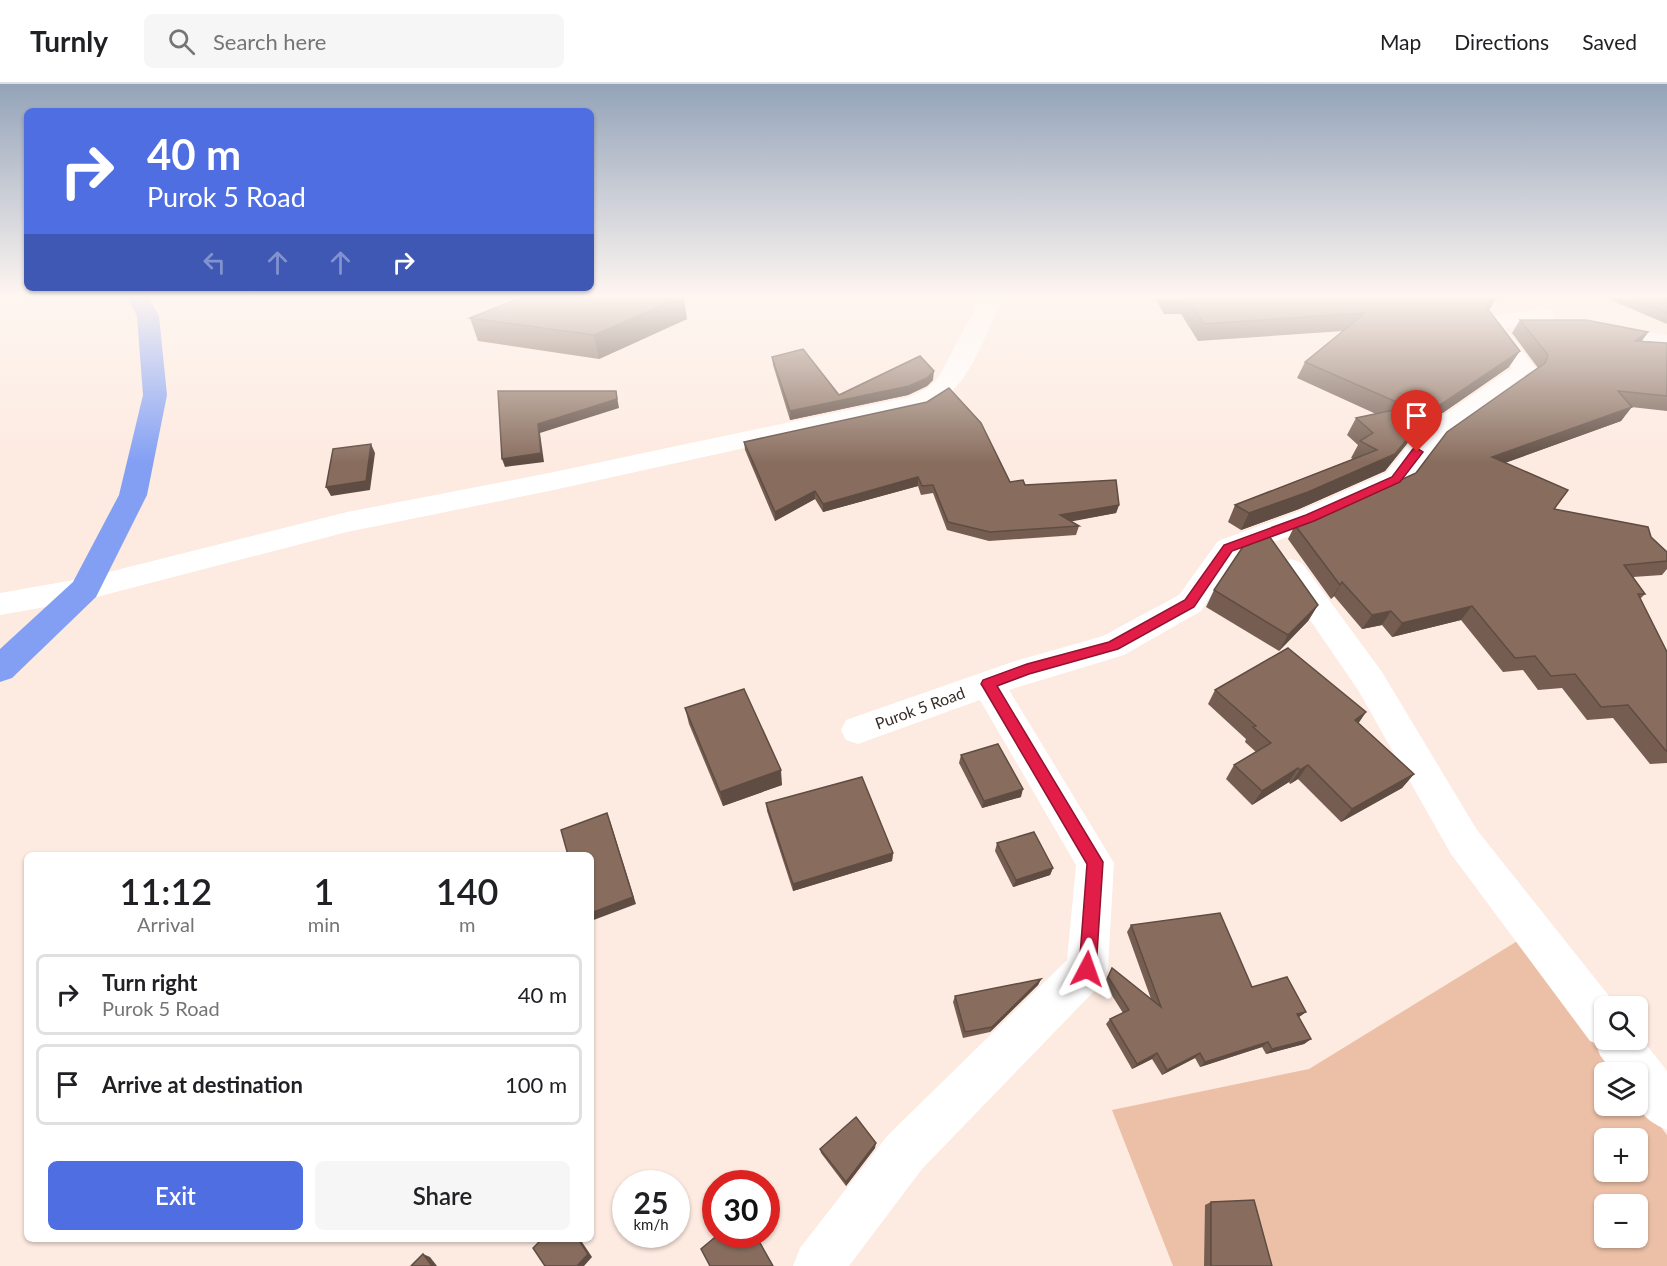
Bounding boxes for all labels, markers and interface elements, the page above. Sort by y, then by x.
search box [144,14,564,68]
text: Turnly [30,24,108,58]
icon: search [165,25,198,58]
text: Search here [213,28,326,55]
text: Map [1380,29,1421,54]
text: Directions [1454,29,1549,54]
text: Saved [1582,29,1637,54]
text: 40 m [147,129,241,179]
icon: right [48,132,126,210]
text: Purok 5 Road [147,180,306,213]
icon: left [198,246,231,279]
icon: ahead [261,246,294,279]
icon: ahead [324,246,357,279]
icon: right [387,246,420,279]
pin [1391,390,1442,452]
icon: arrive [1400,399,1433,432]
street label: Purok 5 Road [872,683,967,733]
text: 11:12 [120,869,212,913]
text: 1 [314,869,334,913]
text: 140 [436,869,498,913]
text: Arrival [137,912,195,936]
text: min [308,912,340,936]
text: m [459,912,475,936]
position arrow [1055,937,1119,1001]
text: Turn right [102,969,197,996]
icon: right [51,978,84,1011]
text: 40 m [518,981,567,1008]
text: Purok 5 Road [102,996,220,1020]
map controls [1594,996,1648,1248]
button: search [1594,996,1648,1050]
button: layers [1594,1062,1648,1116]
icon: arrive [51,1068,84,1101]
text: Arrive at destination [102,1071,303,1098]
text: 100 m [505,1071,567,1098]
button: + [1594,1128,1648,1182]
button: Exit [48,1161,303,1230]
button: Share [315,1161,570,1230]
speed limit sign: 30 [702,1170,780,1248]
text: 25 [634,1184,668,1220]
button: − [1594,1194,1648,1248]
text: km/h [633,1215,669,1233]

